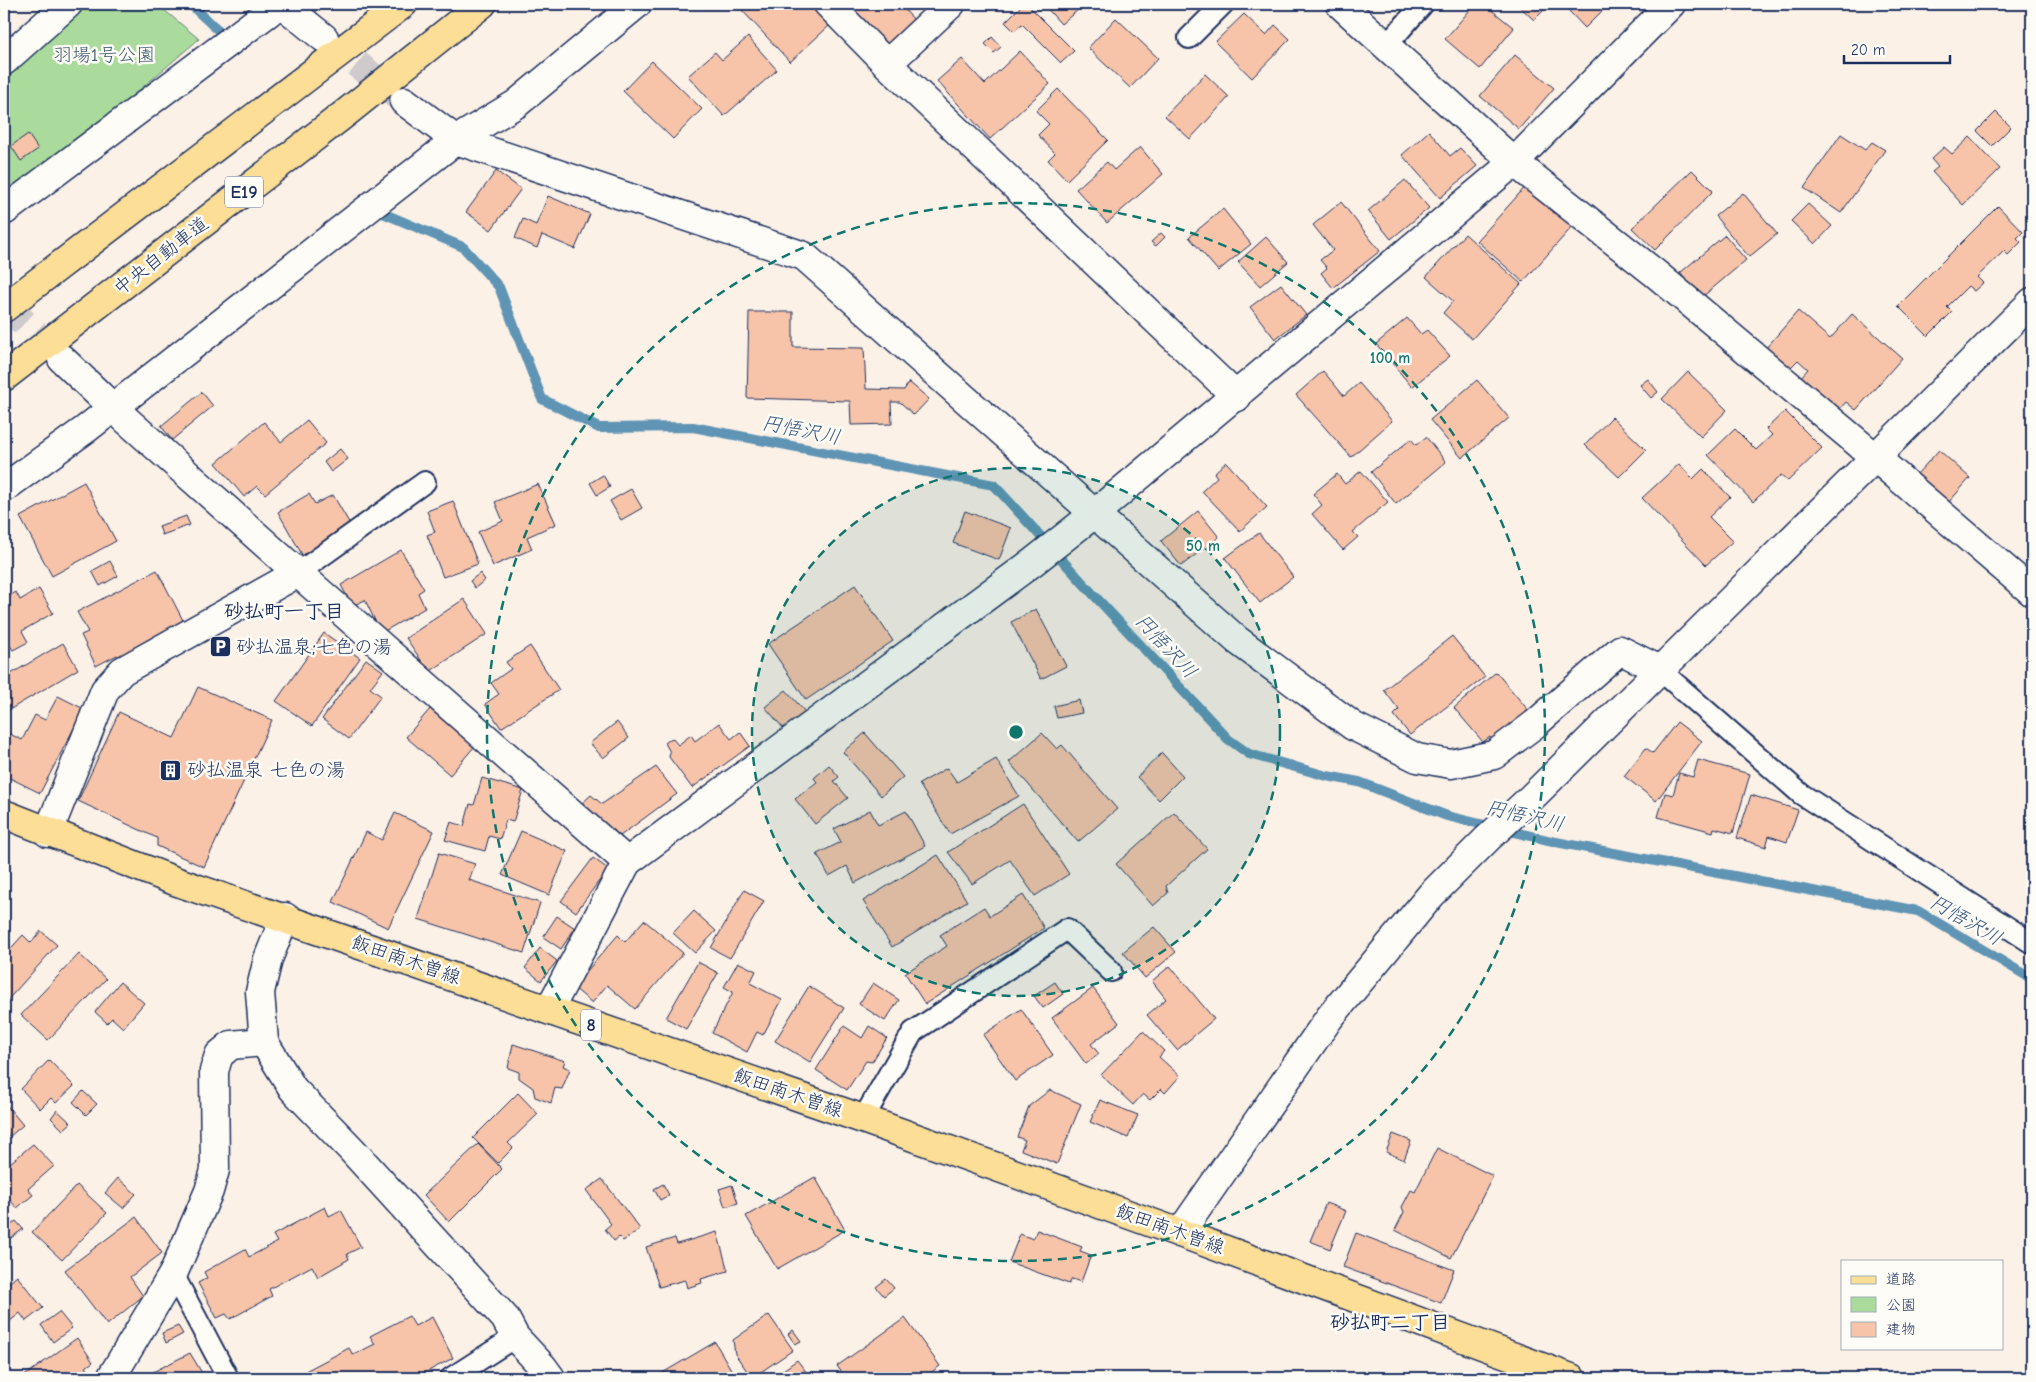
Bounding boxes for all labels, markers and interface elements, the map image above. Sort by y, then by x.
scale bar [1844,32,1950,64]
text: 20 m [1851,41,1885,59]
park label: 羽場1号公園 [53,44,155,66]
road number: E19 [225,176,263,208]
street label: 中央自動車道 [109,212,213,300]
text: 100 m [1370,349,1410,367]
water label: 円悟沢川 [760,411,842,449]
text: 50 m [1186,537,1220,555]
district label: 砂払町一丁目 [224,600,344,623]
water label: 円悟沢川 [1130,609,1202,683]
parking icon: 砂払温泉;七色の湯 [208,635,232,659]
place label: 砂払温泉;七色の湯 [236,636,392,658]
centre of rings [1007,723,1025,741]
building icon: 砂払温泉 七色の湯 [159,758,183,782]
place label: 砂払温泉 七色の湯 [187,759,345,781]
water label: 円悟沢川 [1483,796,1567,836]
water label: 円悟沢川 [1926,890,2006,950]
street label: 飯田南木曽線 [349,931,463,989]
road number: 8 [581,1010,601,1040]
street label: 飯田南木曽線 [731,1064,845,1122]
street label: 飯田南木曽線 [1113,1199,1227,1259]
legend [1841,1260,2004,1350]
text: 道路 [1886,1270,1916,1288]
text: 公園 [1886,1296,1916,1314]
district label: 砂払町二丁目 [1330,1311,1450,1334]
text: 建物 [1886,1320,1916,1338]

